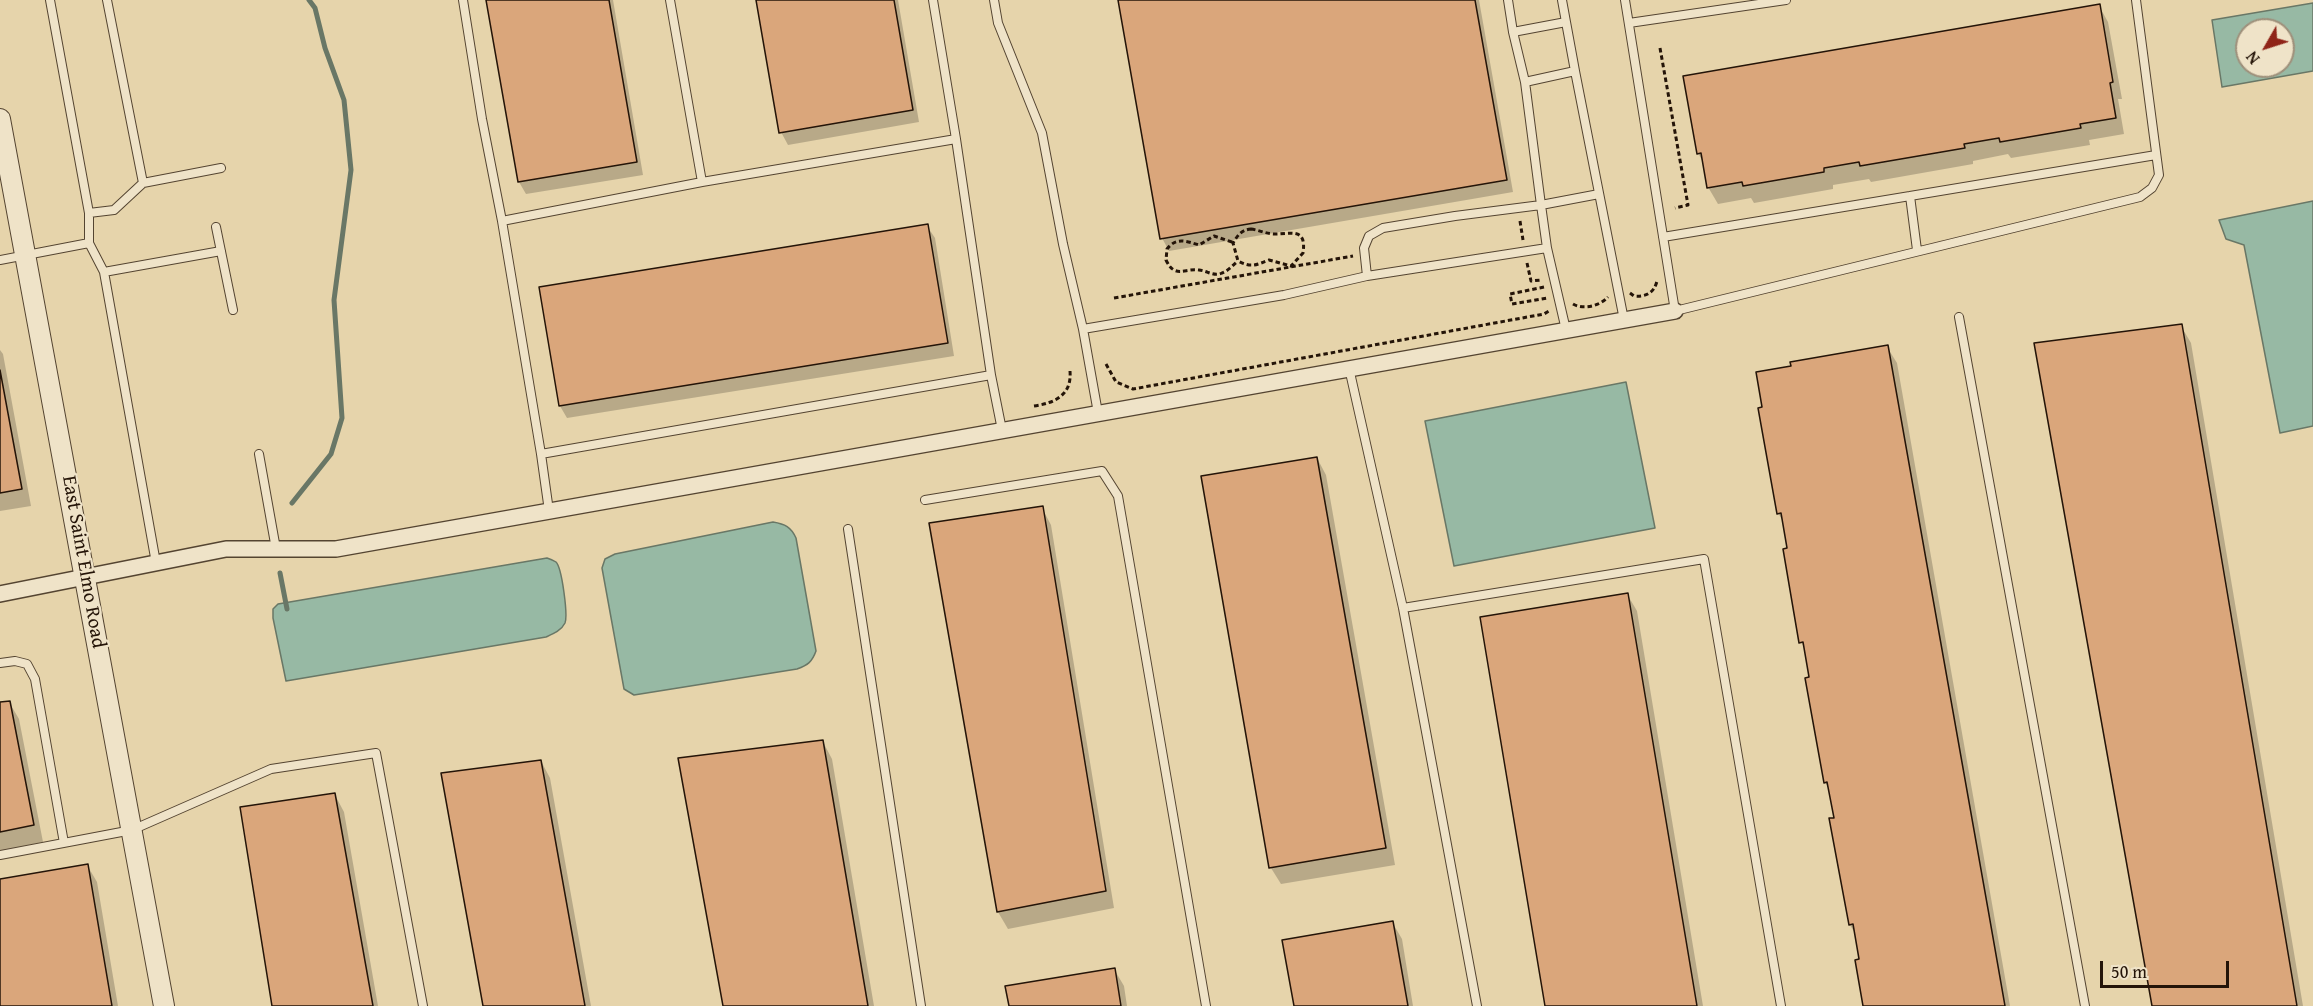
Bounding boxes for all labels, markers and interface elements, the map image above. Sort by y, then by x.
north arrow [2235,18,2295,78]
text: N [2240,46,2265,70]
street label: East Saint Elmo Road [56,474,110,650]
scale bar [2103,949,2232,987]
text: 50 m [2111,958,2147,985]

